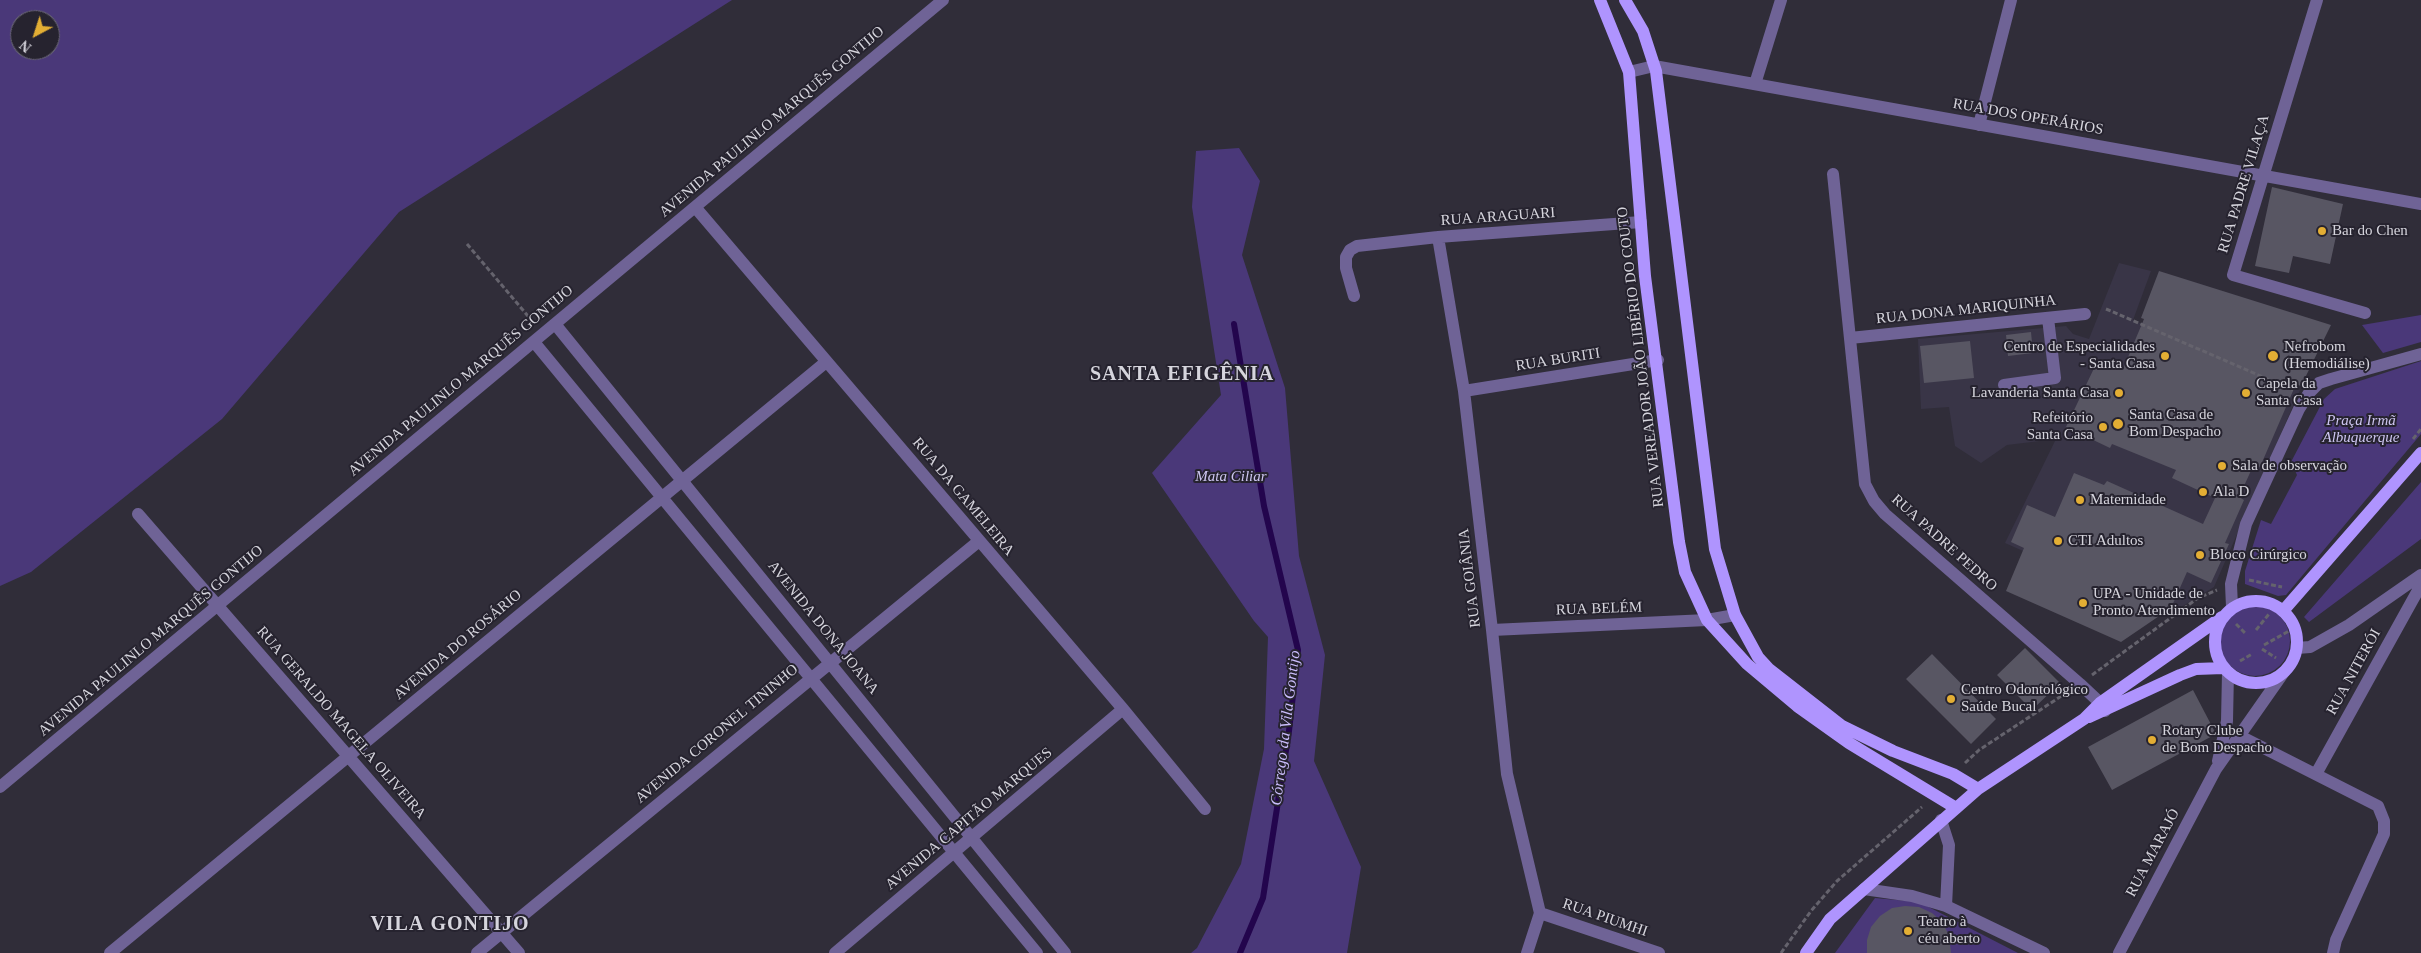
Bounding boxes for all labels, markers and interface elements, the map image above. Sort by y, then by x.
north arrow [10,10,60,60]
street label: AVENIDA PAULINLO MARQUÊS GONTIJO [656,23,888,221]
text: N [17,37,34,55]
street label: RUA DOS OPERÁRIOS [1951,95,2105,139]
street label: RUA PADRE VILAÇA [2214,113,2274,255]
street label: RUA ARAGUARI [1440,204,1556,230]
street label: RUA VEREADOR JOÃO LIBÉRIO DO COUTO [1614,206,1668,508]
place label: Bar do Chen [2332,222,2408,240]
marker: Bar do Chen [2316,225,2328,237]
street label: AVENIDA PAULINLO MARQUÊS GONTIJO [345,282,577,480]
street label: RUA DONA MARIQUINHA [1875,292,2057,328]
place label: Centro de Especialidades - Santa Casa [2003,338,2155,373]
place label: Nefrobom (Hemodiálise) [2284,338,2370,373]
street label: RUA BURITI [1514,344,1602,376]
marker: Nefrobom (Hemodiálise) [2266,349,2280,363]
marker: Centro de Especialidades - Santa Casa [2159,350,2171,362]
district label: SANTA EFIGÊNIA [1088,363,1276,387]
place label: Capela da Santa Casa [2256,375,2322,410]
place label: Lavanderia Santa Casa [1972,384,2109,402]
marker: Lavanderia Santa Casa [2113,387,2125,399]
marker: Capela da Santa Casa [2240,387,2252,399]
place label: Santa Casa de Bom Despacho [2129,406,2221,441]
place label: Refeitório Santa Casa [2027,409,2093,444]
park label: Praça Irmã Albuquerque [2323,412,2399,447]
marker: Santa Casa de Bom Despacho [2111,417,2125,431]
marker: Refeitório Santa Casa [2097,421,2109,433]
street label: RUA DA GAMELEIRA [908,434,1018,560]
place label: Sala de observação [2232,457,2347,475]
marker: Sala de observação [2216,460,2228,472]
park label: Mata Ciliar [1195,468,1267,486]
place label: Ala D [2213,483,2249,501]
marker: Ala D [2197,486,2209,498]
street label: RUA PADRE PEDRO [1887,491,2001,595]
place label: Maternidade [2090,491,2166,509]
marker: Maternidade [2074,494,2086,506]
street label: RUA GOIÂNIA [1455,527,1485,629]
place label: CTI Adultos [2068,532,2143,550]
marker: CTI Adultos [2052,535,2064,547]
street label: AVENIDA PAULINLO MARQUÊS GONTIJO [35,542,267,740]
place label: Bloco Cirúrgico [2210,546,2307,564]
marker: Bloco Cirúrgico [2194,549,2206,561]
street label: AVENIDA DONA JOANA [764,558,882,698]
place label: UPA - Unidade de Pronto Atendimento [2093,585,2215,620]
street label: AVENIDA DO ROSÁRIO [390,586,526,704]
marker: UPA - Unidade de Pronto Atendimento [2077,597,2089,609]
street label: RUA BELÉM [1556,599,1642,619]
street label: RUA GERALDO MAGELA OLIVEIRA [252,623,430,823]
street label: RUA NITERÓI [2323,626,2385,718]
water label: Córrego da Vila Gontijo [1267,649,1305,807]
street label: AVENIDA CORONEL TININHO [632,661,802,807]
place label: Centro Odontológico Saúde Bucal [1961,681,2088,716]
marker: Centro Odontológico Saúde Bucal [1945,693,1957,705]
place label: Rotary Clube de Bom Despacho [2162,722,2272,757]
marker: Rotary Clube de Bom Despacho [2146,734,2158,746]
street label: AVENIDA CAPITÃO MARQUES [882,744,1056,894]
street label: RUA MARAJÓ [2122,806,2184,900]
street label: RUA PIUMHI [1560,895,1650,941]
district label: VILA GONTIJO [369,913,531,937]
place label: Teatro à céu aberto [1918,913,1980,948]
marker: Teatro à céu aberto [1902,925,1914,937]

